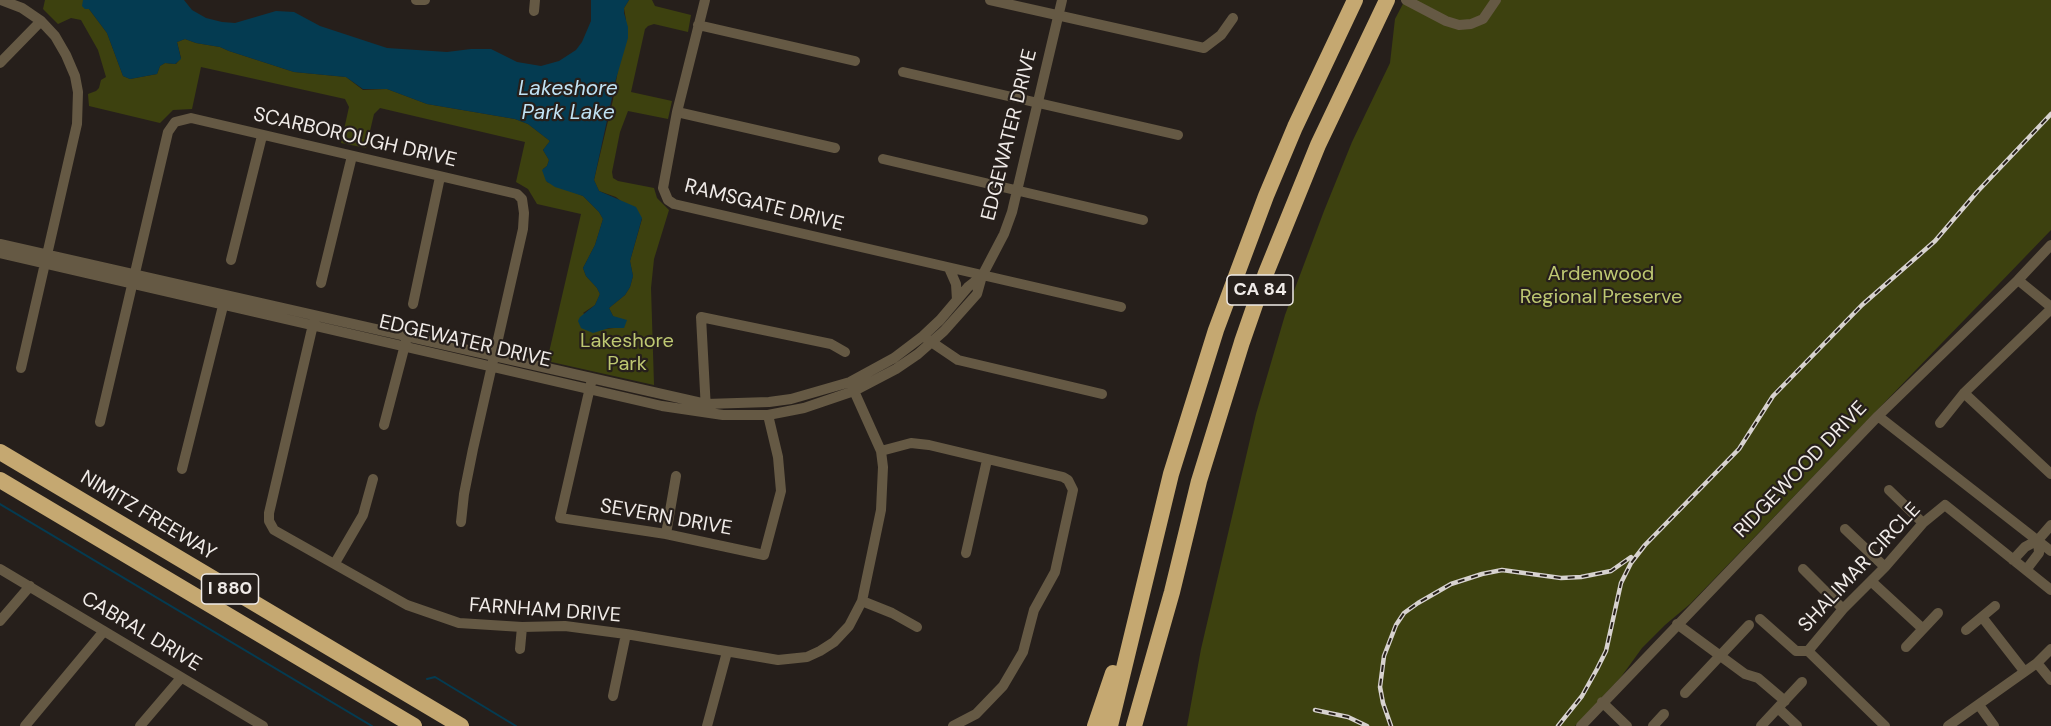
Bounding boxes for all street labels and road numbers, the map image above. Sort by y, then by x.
street label: EDGEWATER DRIVE [977,47,1043,223]
street label: SCARBOROUGH DRIVE [251,103,459,173]
street label: RAMSGATE DRIVE [682,175,846,237]
road number: CA 84 [1227,275,1293,305]
street label: EDGEWATER DRIVE [377,311,553,373]
street label: RIDGEWOOD DRIVE [1730,397,1872,543]
street label: NIMITZ FREEWAY [76,466,220,566]
street label: SEVERN DRIVE [598,495,734,541]
street label: SHALIMAR CIRCLE [1794,498,1926,638]
road number: I 880 [202,574,258,604]
street label: CABRAL DRIVE [77,587,205,677]
street label: FARNHAM DRIVE [468,594,622,628]

